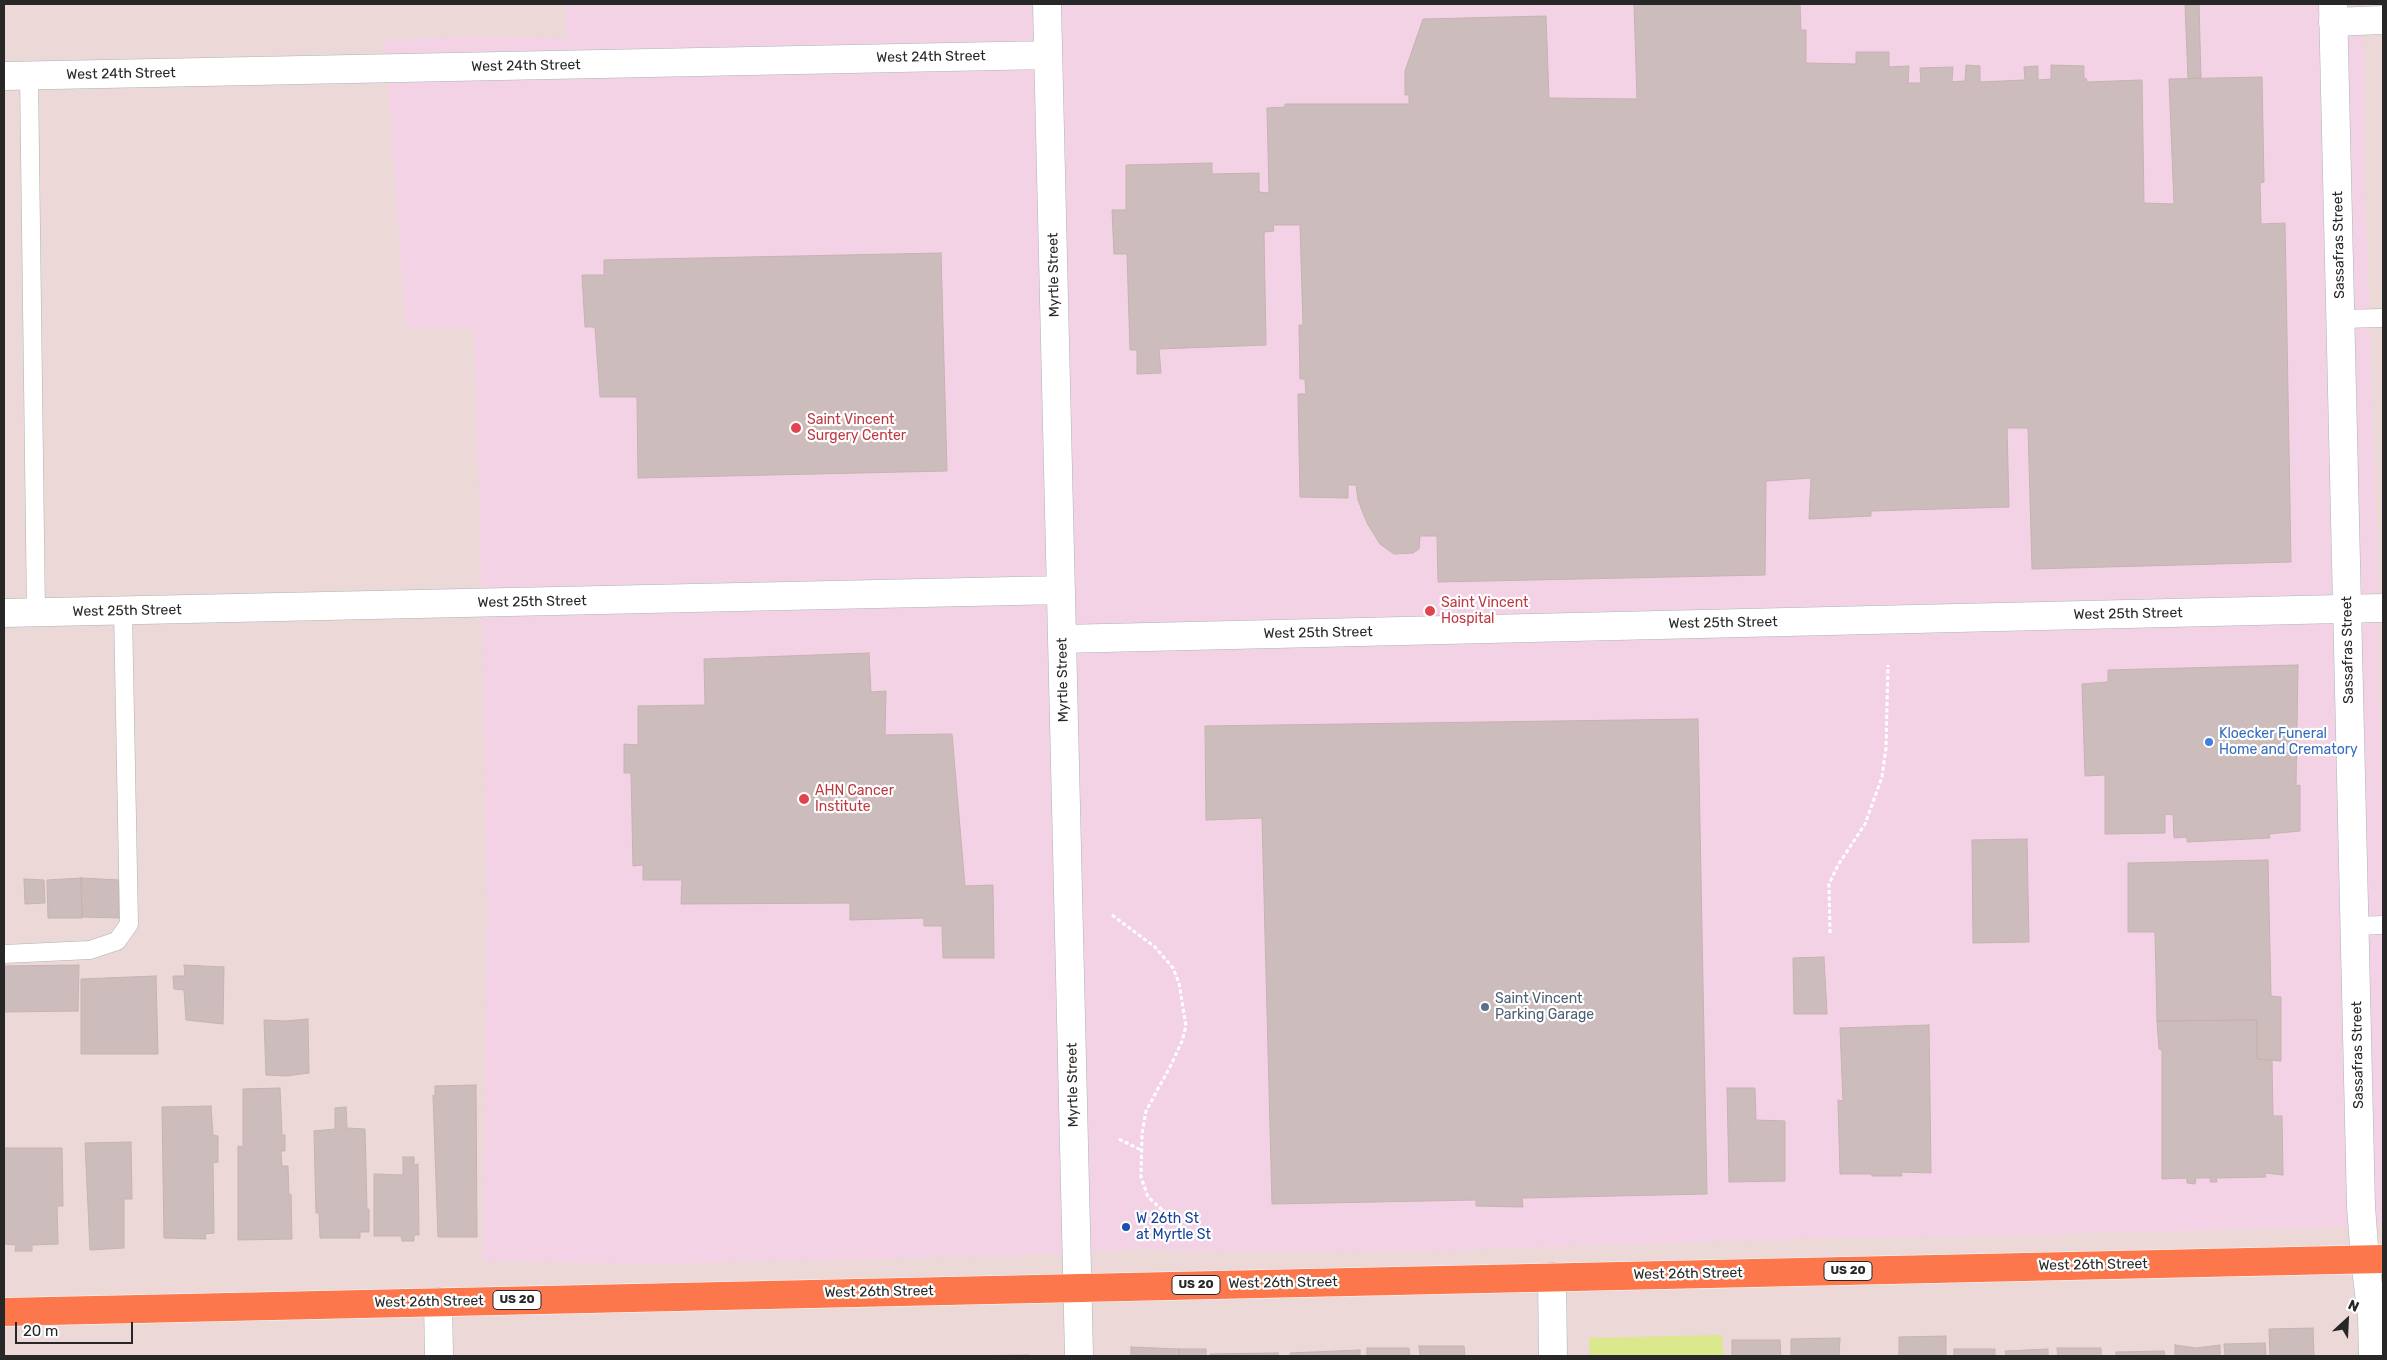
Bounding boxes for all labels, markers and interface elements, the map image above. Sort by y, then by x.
street label: West 24th Street [876,48,986,66]
street label: West 24th Street [471,57,581,75]
street label: West 24th Street [66,65,176,83]
street label: Sassafras Street [2330,191,2348,299]
street label: Myrtle Street [1045,232,1063,318]
place label: Saint Vincent Surgery Center [807,412,906,444]
marker: Saint Vincent Surgery Center [789,421,803,435]
street label: West 25th Street [477,593,587,611]
place label: Saint Vincent Hospital [1441,595,1529,628]
street label: Sassafras Street [2339,596,2357,704]
street label: West 25th Street [72,602,182,620]
marker: Saint Vincent Hospital [1423,604,1437,618]
street label: West 25th Street [2073,605,2183,623]
street label: West 25th Street [1668,614,1778,632]
street label: West 25th Street [1263,624,1373,642]
street label: Myrtle Street [1054,637,1072,723]
place label: Kloecker Funeral Home and Crematory [2219,726,2358,759]
marker: Kloecker Funeral Home and Crematory [2203,736,2215,748]
place label: AHN Cancer Institute [815,783,894,816]
marker: AHN Cancer Institute [797,792,811,806]
place label: Saint Vincent Parking Garage [1495,991,1594,1024]
marker: Saint Vincent Parking Garage [1479,1001,1491,1013]
street label: Sassafras Street [2349,1001,2367,1109]
street label: Myrtle Street [1064,1042,1082,1128]
place label: W 26th St at Myrtle St [1136,1211,1211,1244]
marker: W 26th St at Myrtle St [1120,1221,1132,1233]
street label: West 26th Street [2038,1256,2148,1274]
road number: US 20 [1824,1262,1872,1280]
street label: West 26th Street [1633,1265,1743,1283]
street label: West 26th Street [1228,1274,1338,1292]
road number: US 20 [1172,1276,1220,1294]
street label: West 26th Street [824,1283,934,1301]
road number: US 20 [493,1290,541,1310]
street label: West 26th Street [374,1293,484,1311]
north arrow [2322,1295,2372,1345]
text: N [2345,1296,2362,1316]
scale bar [18,1312,135,1344]
text: 20 m [23,1322,58,1340]

